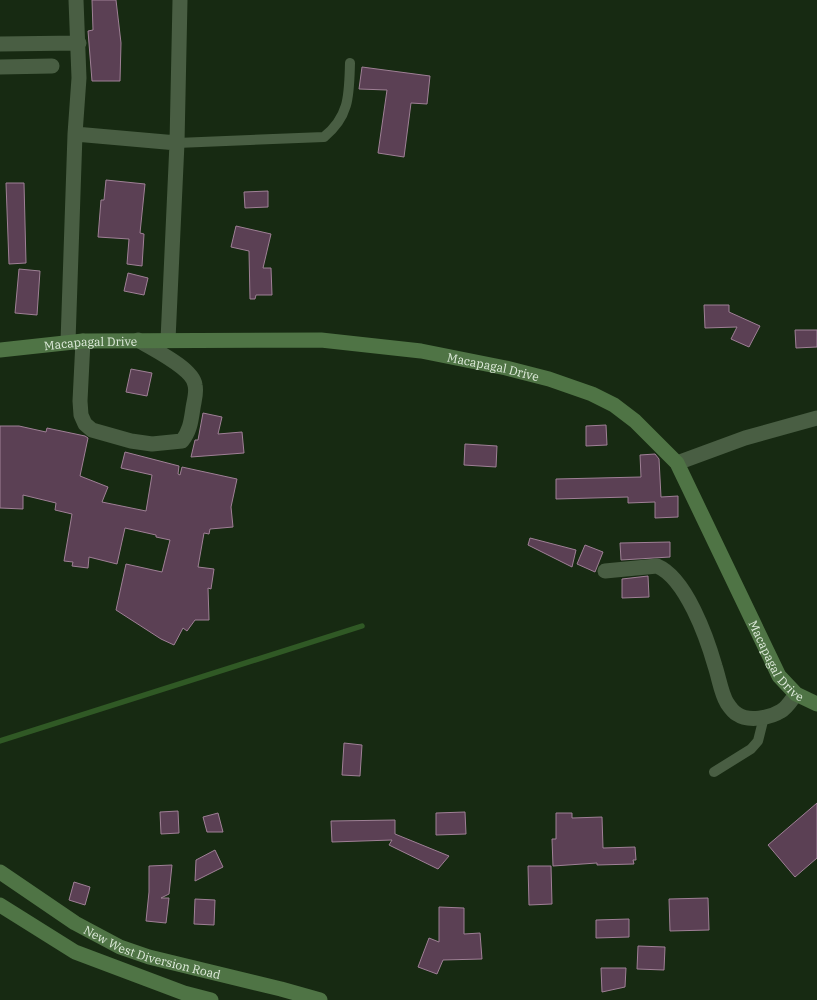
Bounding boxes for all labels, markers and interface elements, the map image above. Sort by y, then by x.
street label: Macapagal Drive [43,333,137,353]
street label: Macapagal Drive [446,349,541,384]
street label: Macapagal Drive [746,618,806,704]
street label: New West Diversion Road [81,922,222,982]

